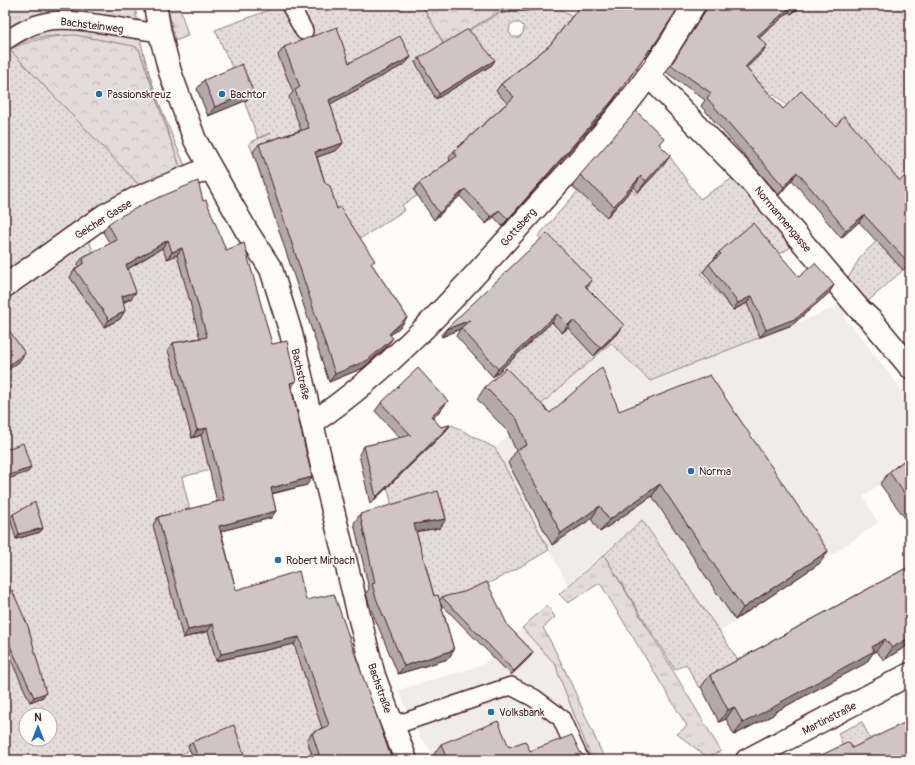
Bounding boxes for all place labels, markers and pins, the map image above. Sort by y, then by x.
place label: Passionskreuz [107,88,172,101]
place label: Bachtor [230,88,266,101]
marker: Passionskreuz [94,89,104,99]
marker: Bachtor [217,89,227,99]
place label: Norma [699,465,731,478]
marker: Norma [686,466,696,476]
place label: Robert Mirbach [286,554,355,567]
marker: Robert Mirbach [273,555,283,565]
place label: Volksbank [499,706,545,719]
marker: Volksbank [486,707,496,717]

